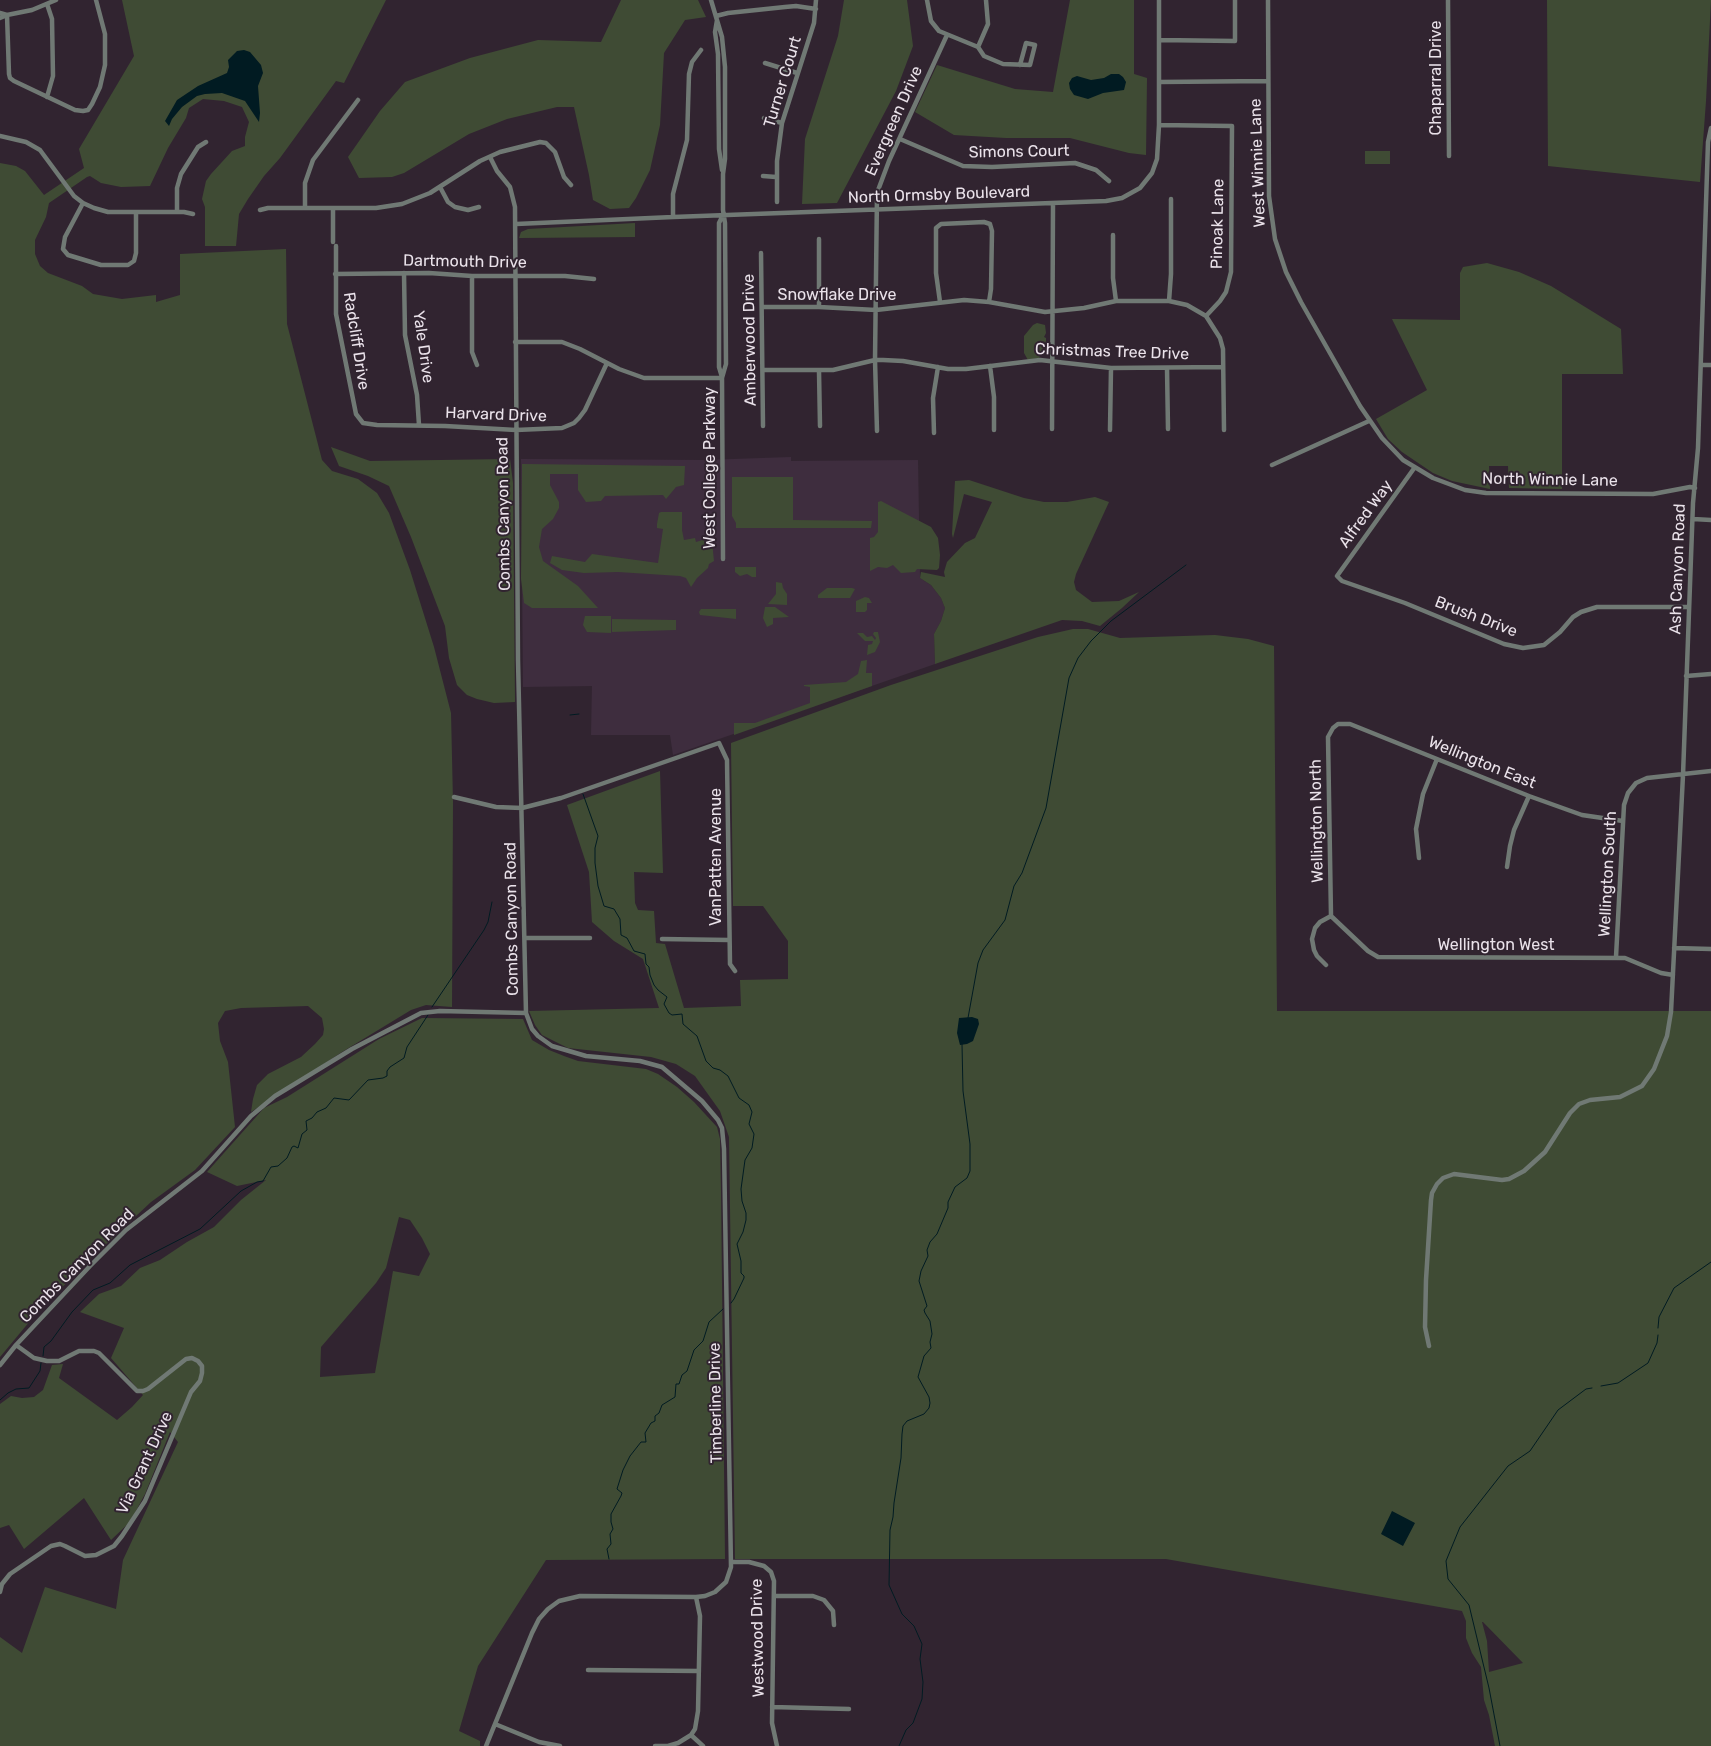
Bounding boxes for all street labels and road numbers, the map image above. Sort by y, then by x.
street label: Chaparral Drive [1426,21,1446,135]
street label: Turner Court [760,34,806,130]
street label: Evergreen Drive [861,63,927,179]
street label: West Winnie Lane [1246,98,1270,228]
street label: Simons Court [968,142,1070,162]
street label: Pinoak Lane [1208,179,1228,269]
street label: North Ormsby Boulevard [848,182,1030,208]
street label: Dartmouth Drive [403,251,527,273]
street label: Amberwood Drive [739,274,761,406]
street label: Snowflake Drive [777,285,897,305]
street label: Radcliff Drive [339,291,373,391]
street label: Yale Drive [408,310,438,384]
street label: Christmas Tree Drive [1035,340,1189,364]
street label: West College Parkway [700,387,720,549]
street label: Harvard Drive [445,404,547,426]
street label: Combs Canyon Road [493,437,515,591]
street label: North Winnie Lane [1482,469,1618,491]
street label: Alfred Way [1335,476,1397,552]
street label: Ash Canyon Road [1666,503,1690,635]
street label: Brush Drive [1432,592,1520,642]
street label: Wellington East [1425,733,1539,793]
street label: Wellington North [1306,759,1328,883]
street label: VanPatten Avenue [706,788,726,926]
street label: Wellington South [1595,811,1621,937]
street label: Combs Canyon Road [501,842,523,996]
street label: Wellington West [1437,935,1555,955]
street label: Combs Canyon Road [16,1205,138,1327]
street label: Timberline Drive [705,1342,727,1464]
street label: Via Grant Drive [113,1409,177,1517]
street label: Westwood Drive [747,1578,769,1698]

